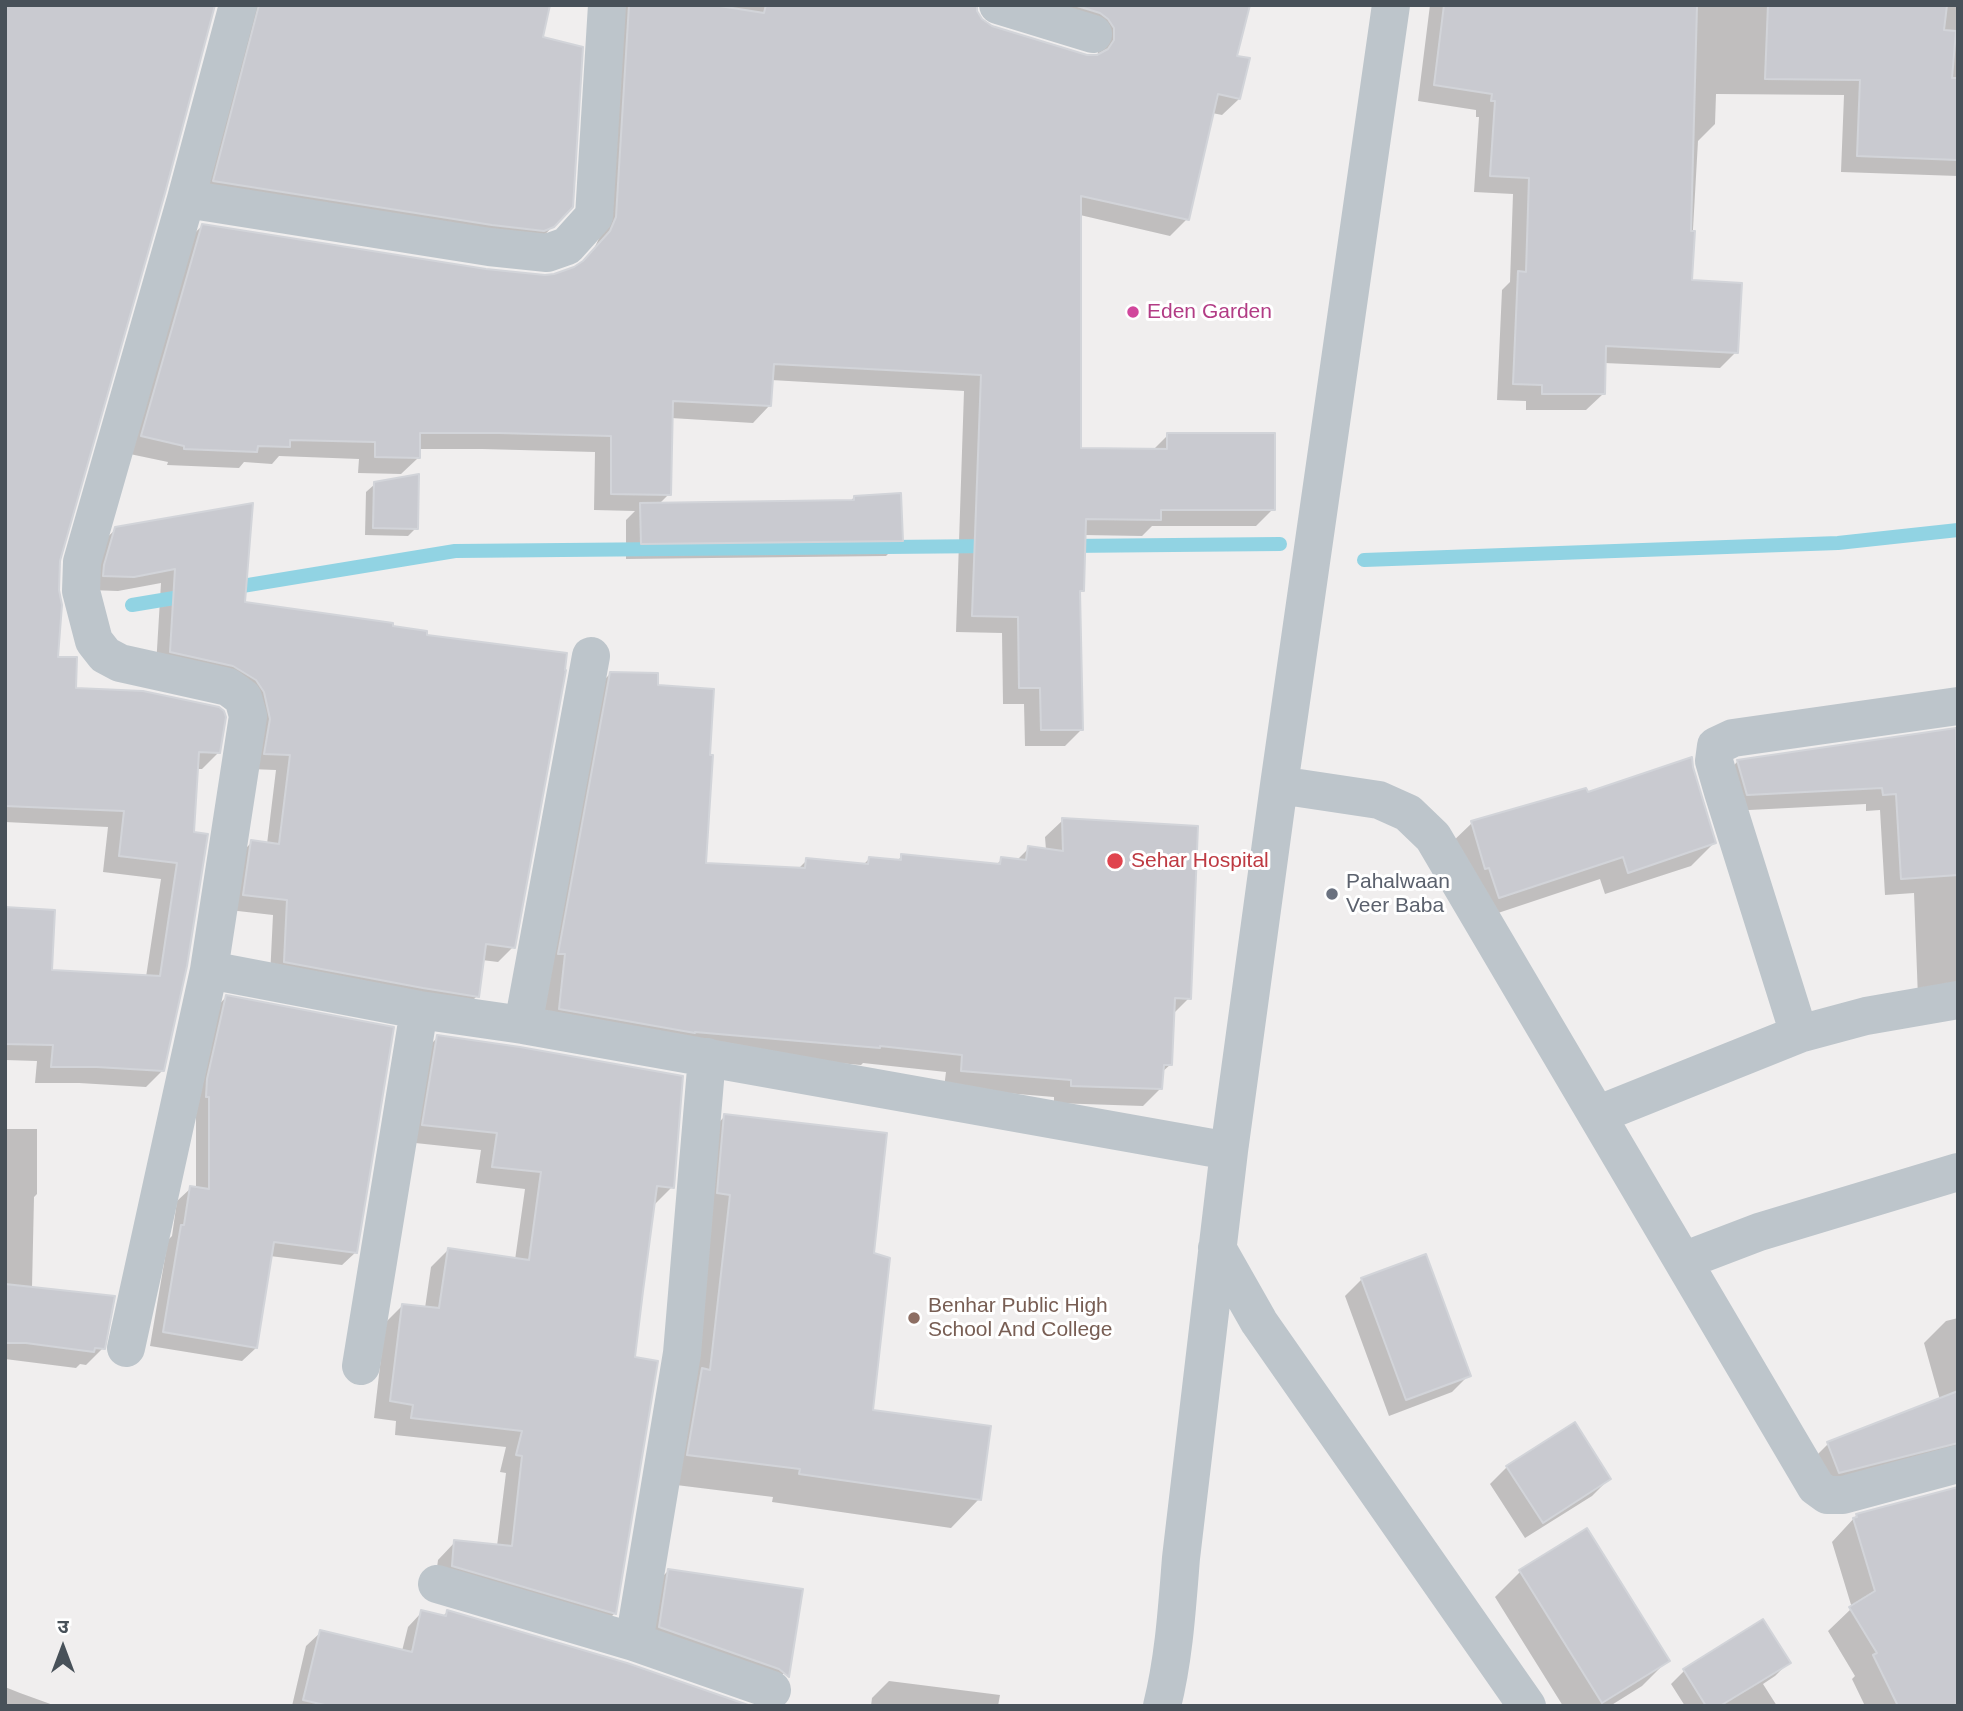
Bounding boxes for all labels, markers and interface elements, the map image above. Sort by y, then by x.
place label: Eden Garden [1147,299,1272,325]
marker: Eden Garden [1125,304,1141,320]
place label: Sehar Hospital [1131,848,1269,874]
marker: Sehar Hospital [1105,851,1125,871]
place label: Pahalwaan Veer Baba [1346,869,1450,919]
marker: Pahalwaan Veer Baba [1324,886,1340,902]
place label: Benhar Public High School And College [928,1293,1112,1343]
marker: Benhar Public High School And College [906,1310,922,1326]
north arrow [28,1613,98,1683]
text: उ [57,1616,69,1637]

